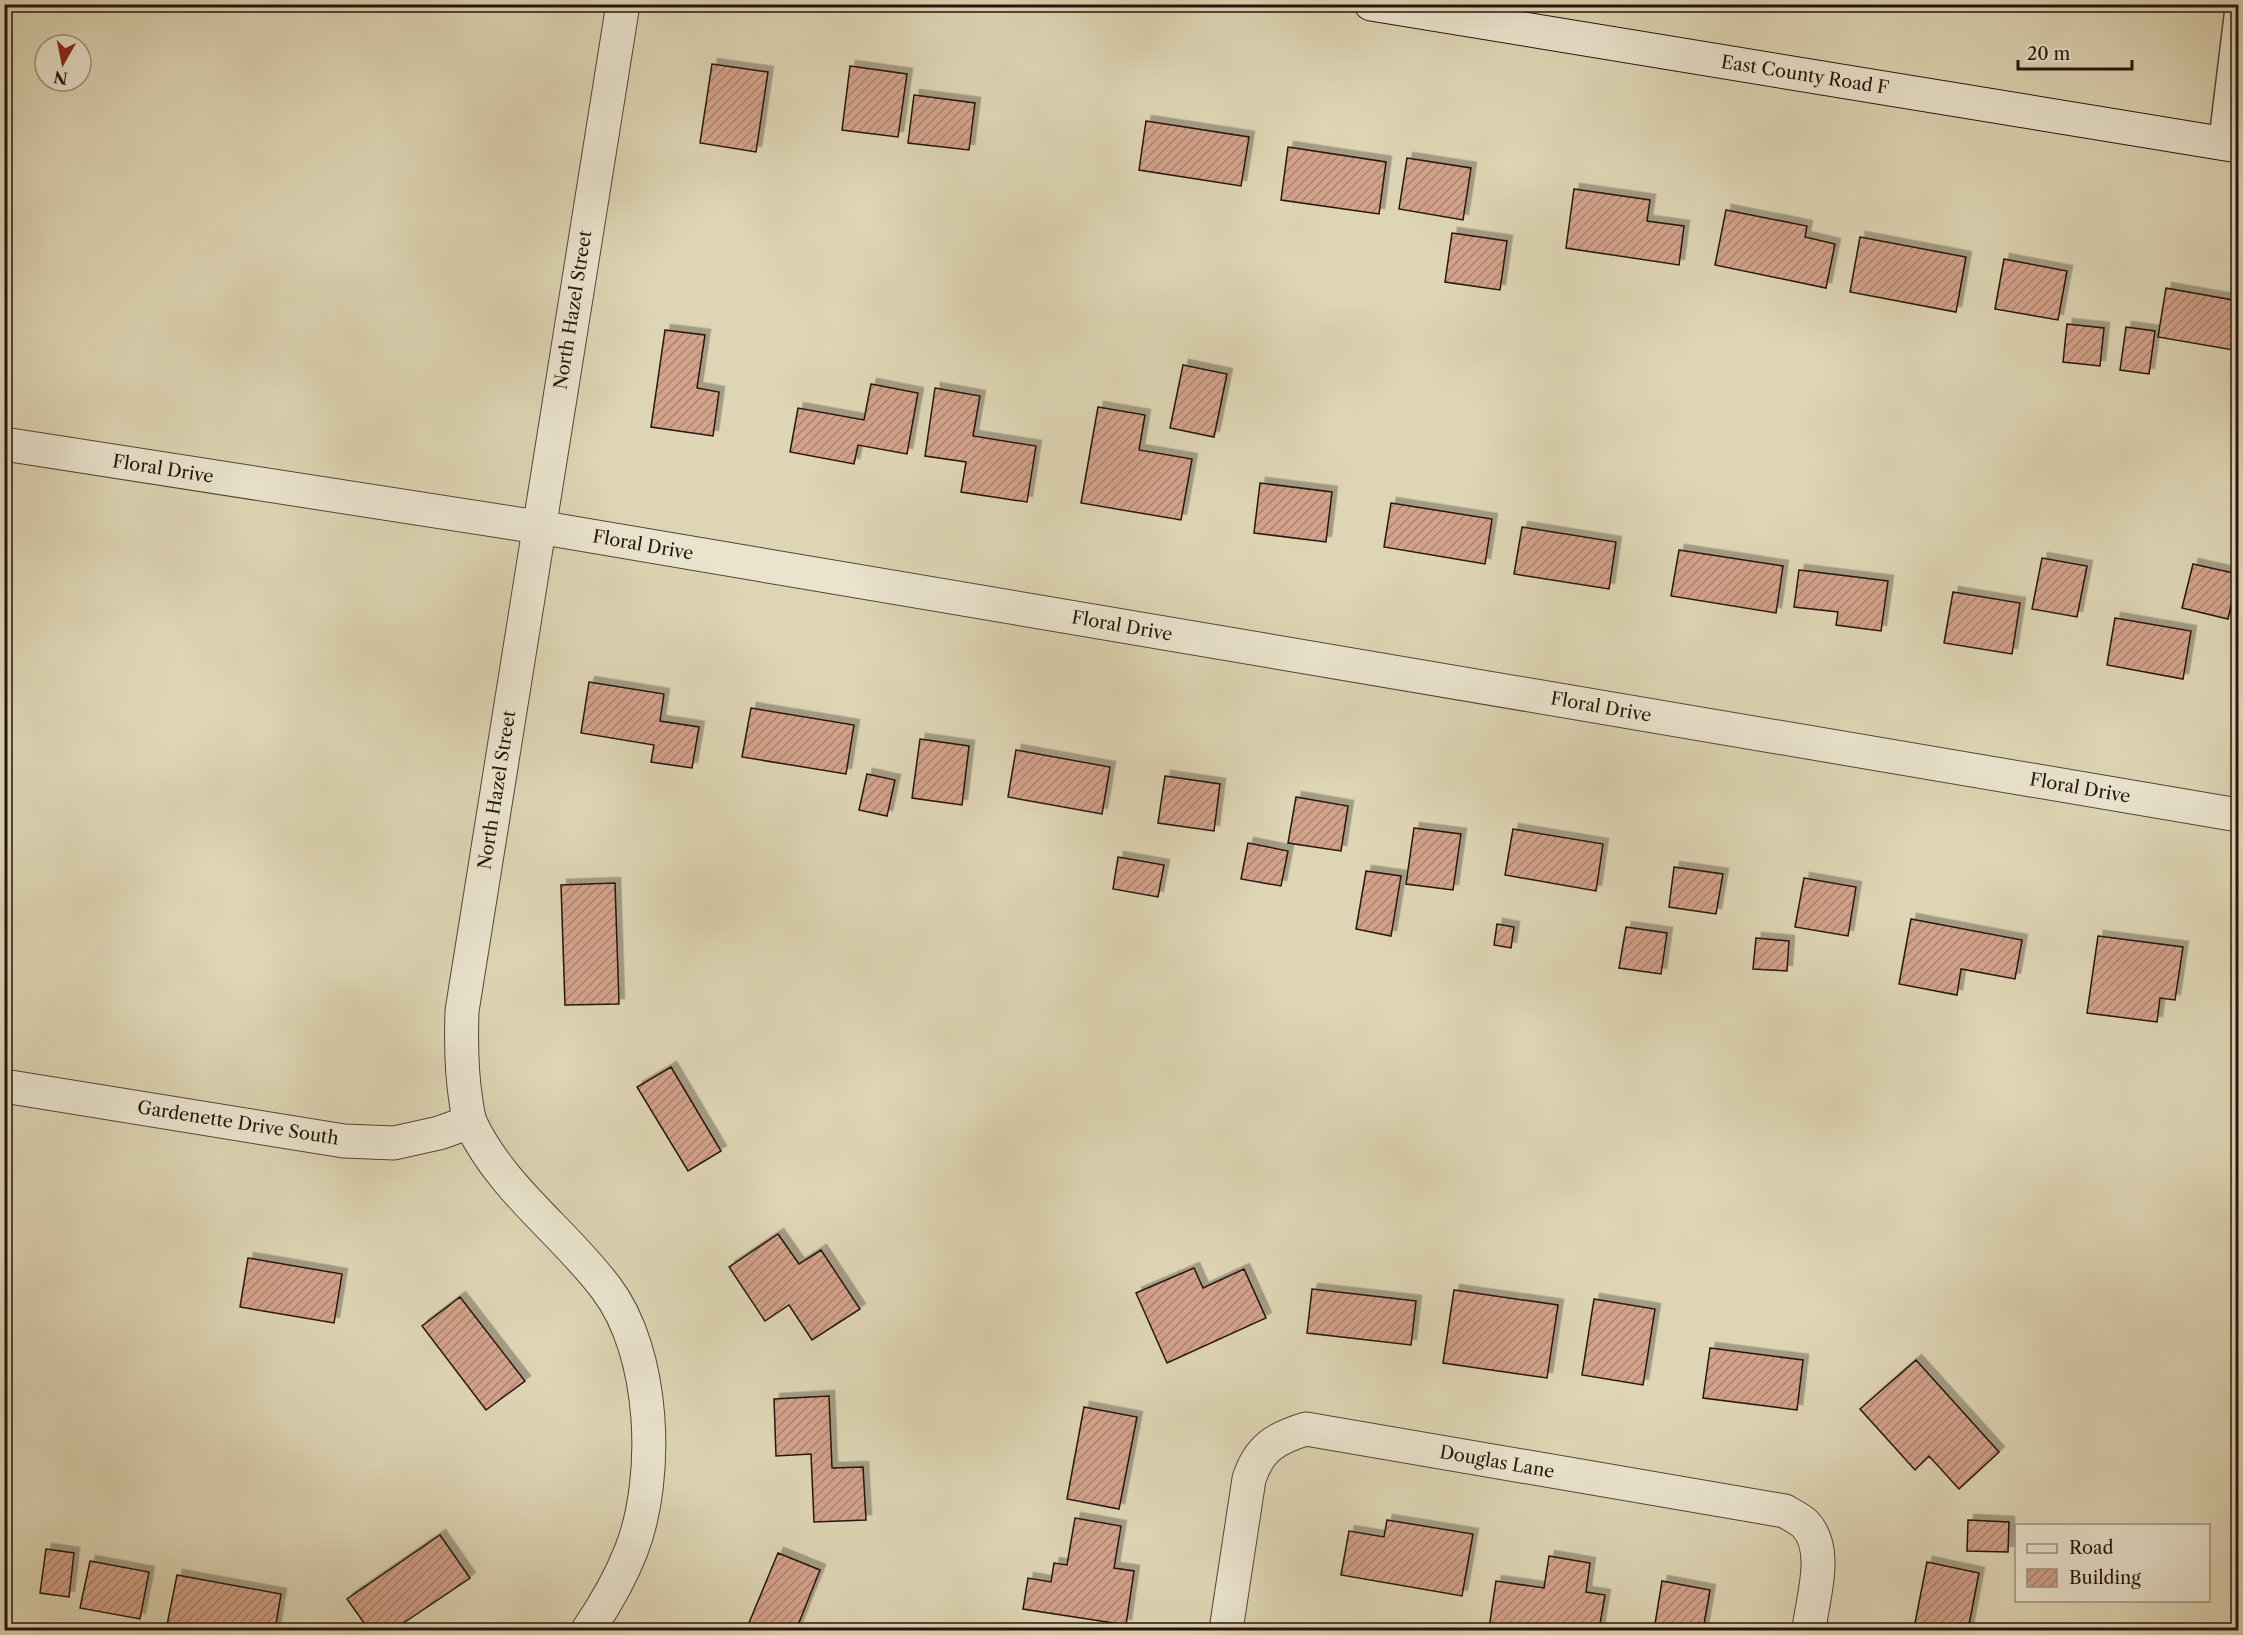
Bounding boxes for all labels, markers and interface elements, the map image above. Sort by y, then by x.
north arrow [33,33,93,93]
scale bar [2018,33,2132,71]
text: 20 m [2027,43,2071,65]
street label: East County Road F [1719,51,1891,99]
text: N [52,67,69,89]
street label: North Hazel Street [550,228,597,391]
street label: Floral Drive [111,450,215,488]
street label: Floral Drive [591,525,695,565]
street label: Floral Drive [1070,606,1174,646]
street label: Floral Drive [1549,687,1653,727]
street label: North Hazel Street [474,708,521,871]
street label: Floral Drive [2028,768,2132,808]
street label: Gardenette Drive South [136,1096,340,1150]
street label: Douglas Lane [1438,1441,1556,1483]
legend [2015,1524,2210,1602]
text: Road [2069,1537,2114,1559]
text: Building [2069,1567,2141,1589]

